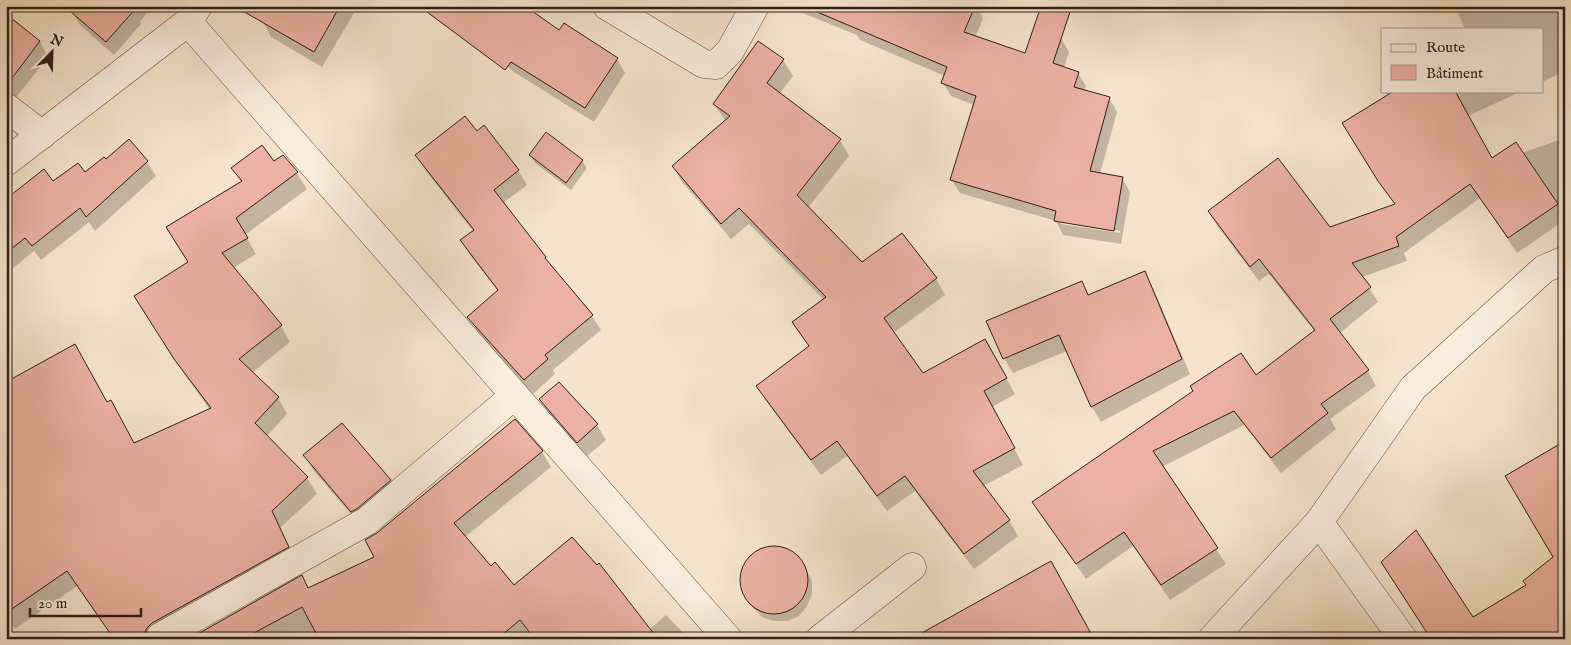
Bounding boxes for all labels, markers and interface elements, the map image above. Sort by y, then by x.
north arrow [28,28,78,78]
legend [1381,28,1544,92]
text: N [47,30,66,52]
text: Route [1426,38,1465,57]
text: Bâtiment [1426,64,1483,83]
scale bar [30,585,141,617]
text: 20 m [38,594,68,613]

